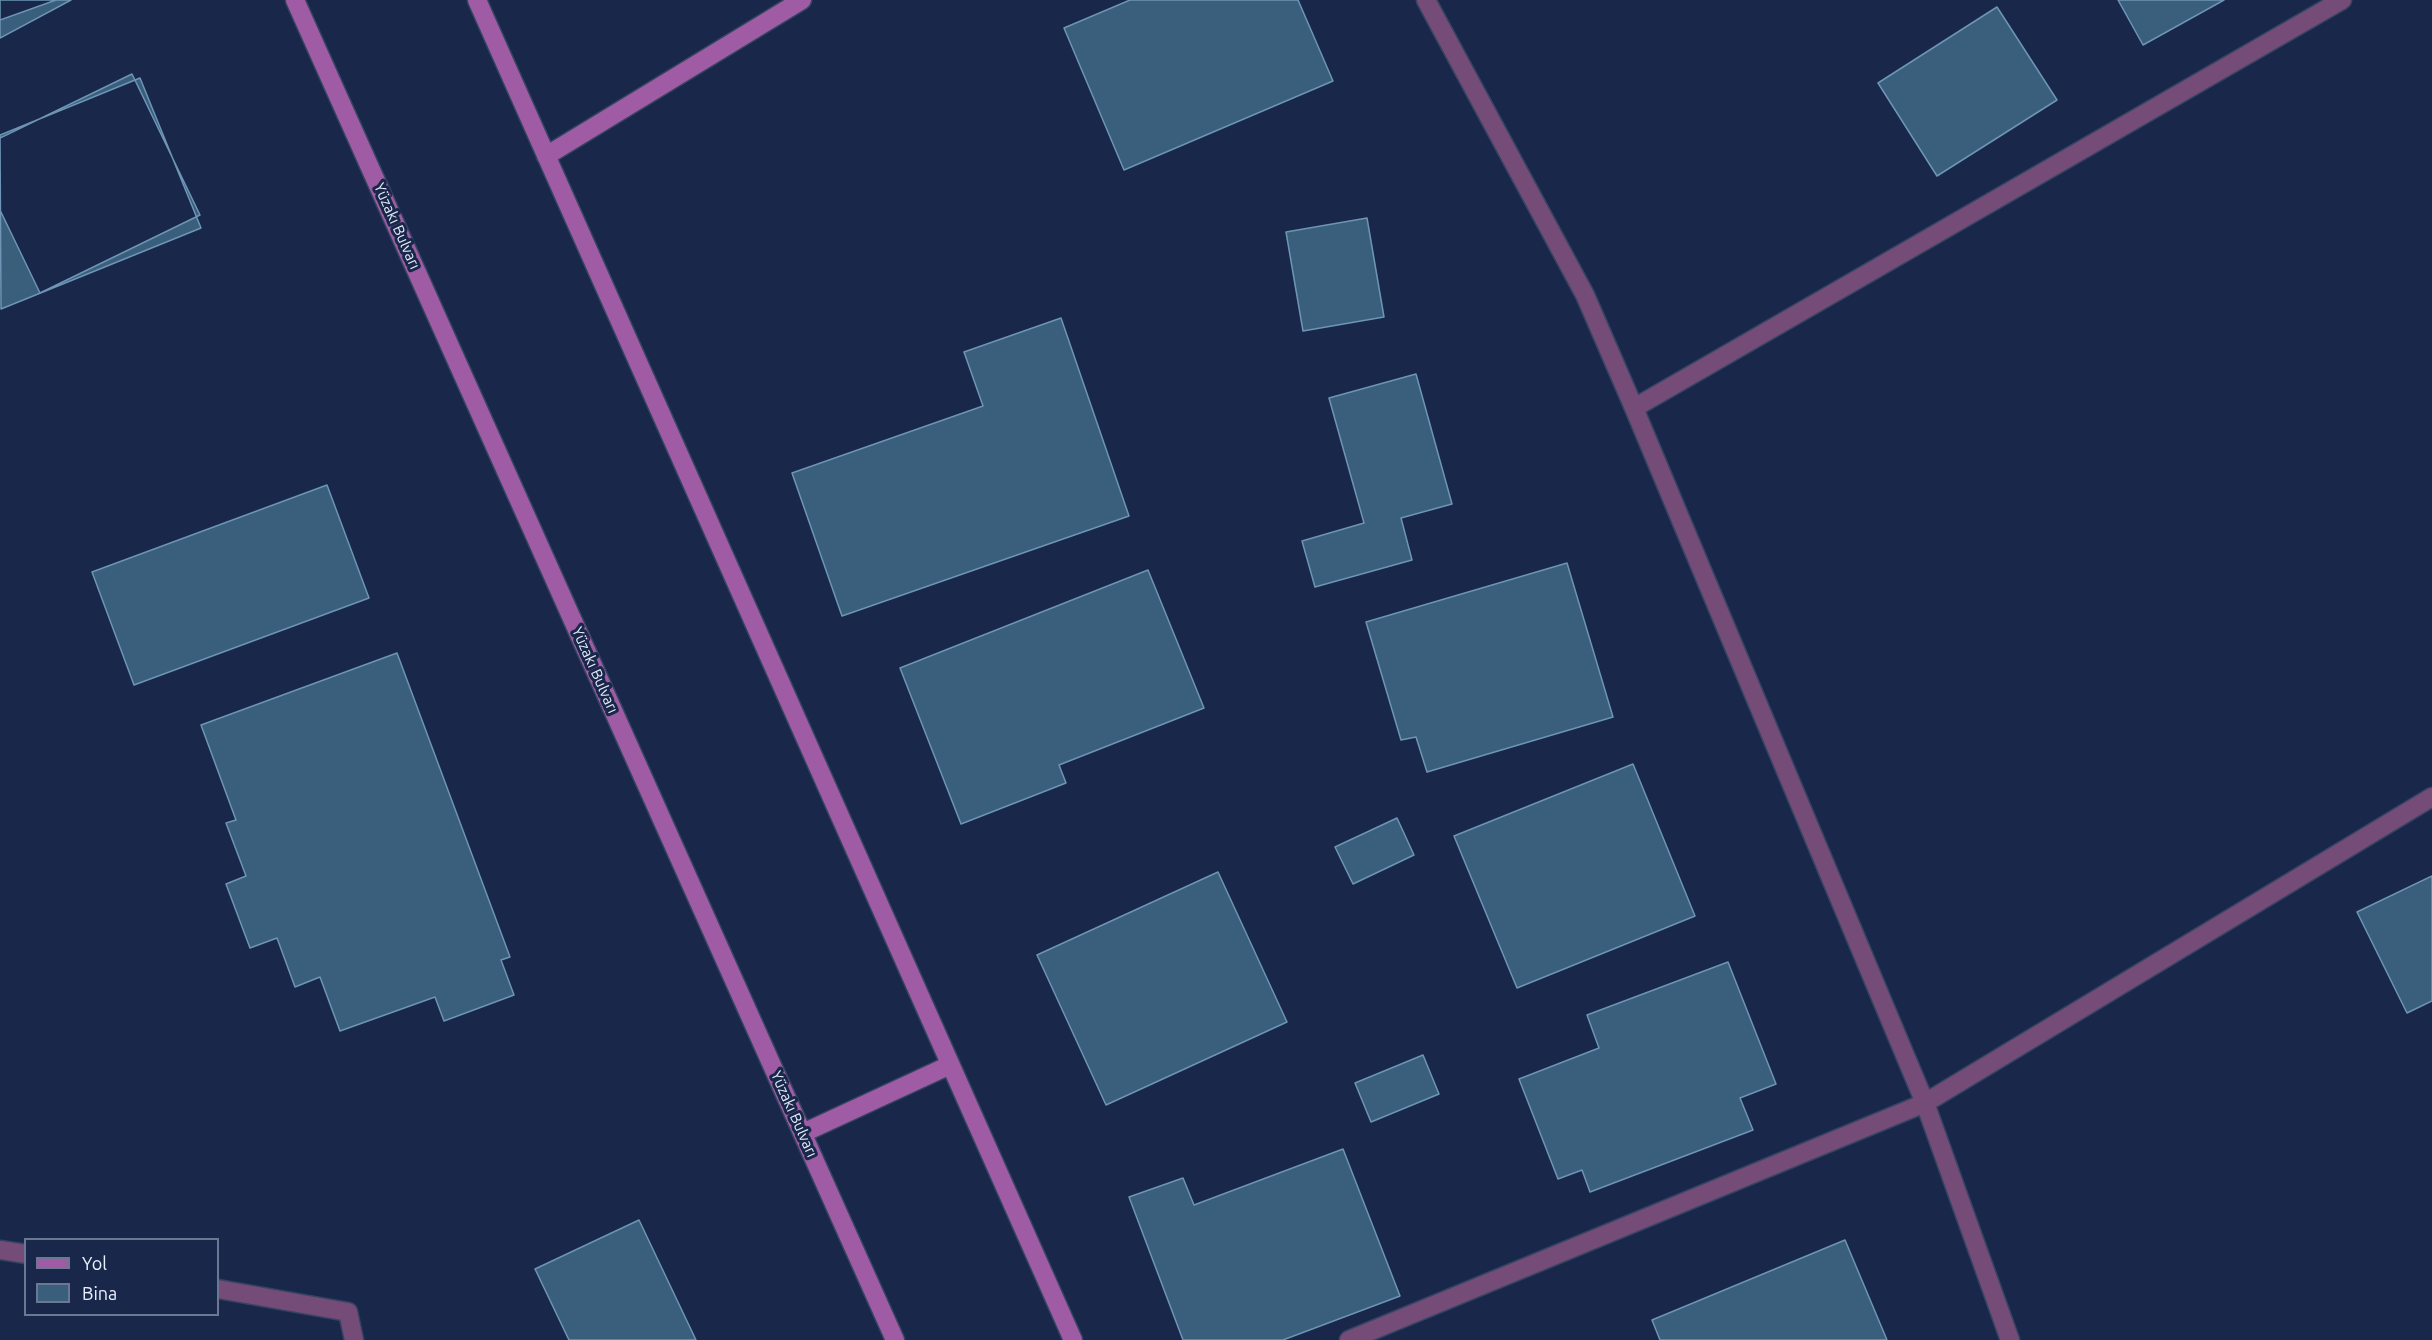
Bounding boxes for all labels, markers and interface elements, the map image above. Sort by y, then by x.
street label: Yüzakı Bulvarı [370,180,424,272]
street label: Yüzakı Bulvarı [568,624,622,716]
street label: Yüzakı Bulvarı [767,1068,821,1160]
legend [24,1238,219,1316]
text: Yol [82,1253,107,1273]
text: Bina [82,1283,117,1303]

